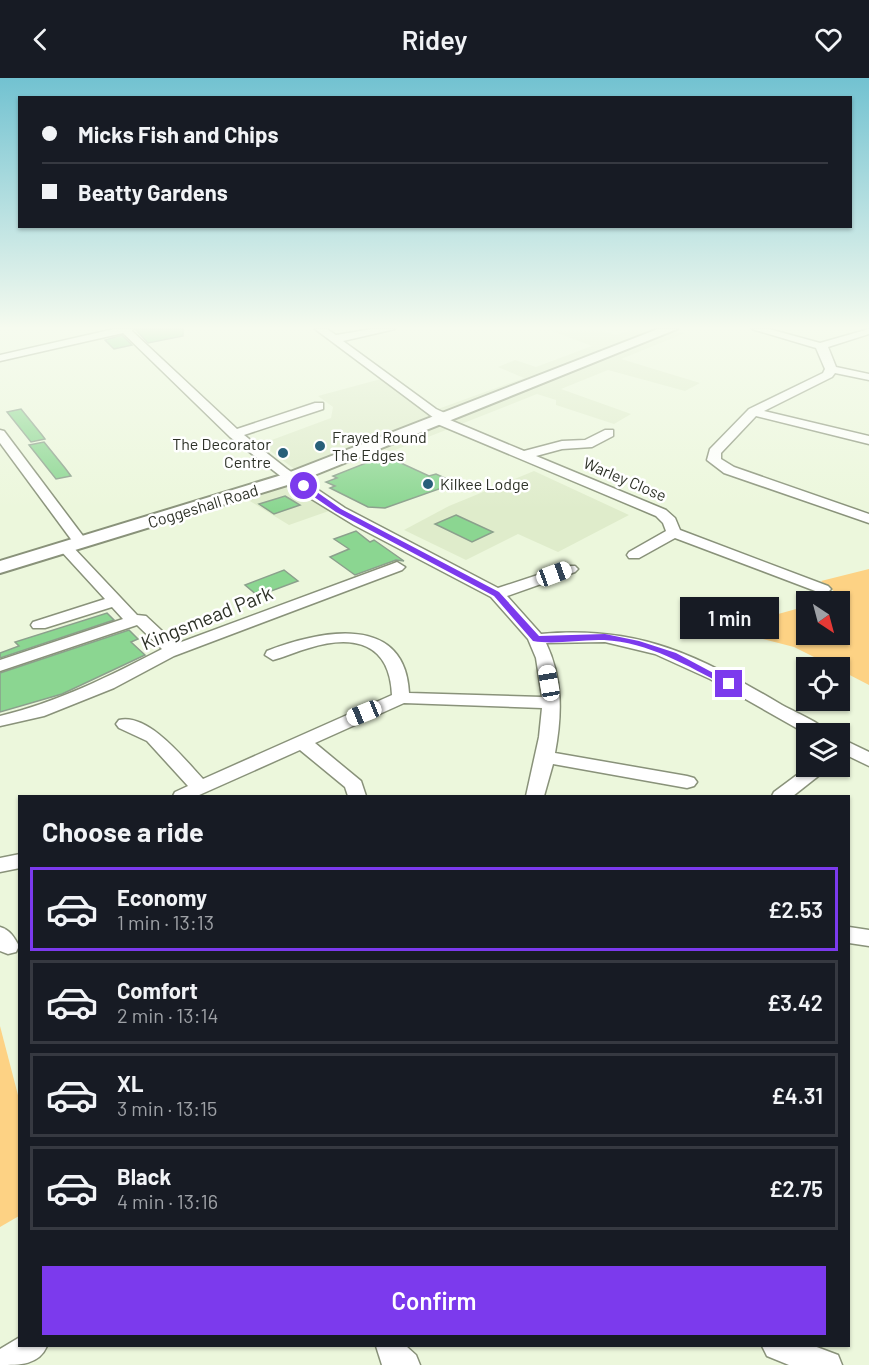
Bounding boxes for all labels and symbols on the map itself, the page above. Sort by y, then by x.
place label: Frayed Round The Edges [332,427,427,464]
place label: The Decorator Centre [172,434,271,471]
marker: Frayed Round The Edges [313,439,327,453]
marker: The Decorator Centre [276,446,290,460]
street label: Warley Close [581,453,670,505]
route start [290,472,317,499]
place label: Kilkee Lodge [440,474,529,493]
marker: Kilkee Lodge [421,477,435,491]
street label: Coggeshall Road [145,480,260,531]
car [534,559,574,589]
street label: Kingsmead Park [137,580,276,654]
north arrow [796,591,850,645]
callout: 1 min [680,597,778,639]
car [537,664,561,702]
route end [715,670,742,697]
car [344,698,384,728]

